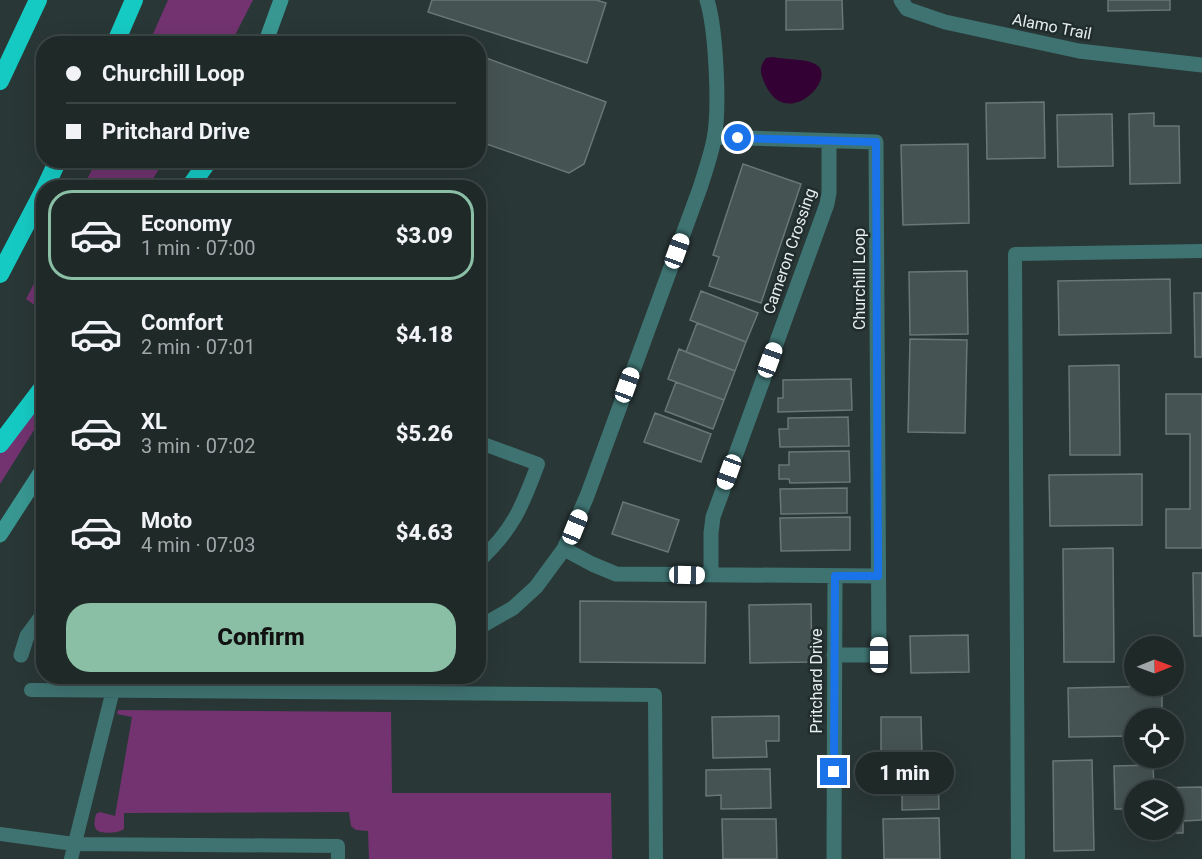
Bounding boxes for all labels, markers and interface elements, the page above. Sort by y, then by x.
street label: Alamo Trail [1011,9,1093,43]
text: Churchill Loop [102,61,245,86]
text: Pritchard Drive [102,119,250,144]
route start [724,124,751,151]
street label: Cameron Crossing [759,186,820,317]
icon: car [69,208,123,262]
text: Economy [141,211,232,236]
text: $3.09 [396,223,453,248]
street label: Churchill Loop [850,228,869,330]
car [662,231,692,271]
text: 1 min · 07:00 [141,236,256,260]
icon: car [69,307,123,361]
text: Comfort [141,310,223,335]
text: $4.18 [396,322,453,347]
text: 2 min · 07:01 [141,335,256,359]
car [755,340,785,380]
car [612,365,642,405]
icon: car [69,406,123,460]
text: XL [141,409,167,434]
text: $5.26 [396,421,453,446]
text: 3 min · 07:02 [141,434,256,458]
car [714,452,744,492]
icon: car [69,505,123,559]
car [560,507,590,547]
text: Moto [141,508,192,533]
text: $4.63 [396,520,453,545]
text: 4 min · 07:03 [141,533,256,557]
car [669,566,705,584]
button: Confirm [66,603,456,672]
street label: Pritchard Drive [807,629,826,733]
north arrow [1124,636,1184,696]
map controls [1124,636,1184,840]
car [870,637,888,673]
button: locate [1124,708,1184,768]
callout: 1 min [855,751,954,793]
route end [820,758,847,785]
text: 1 min [879,761,930,785]
button: layers [1124,780,1184,840]

